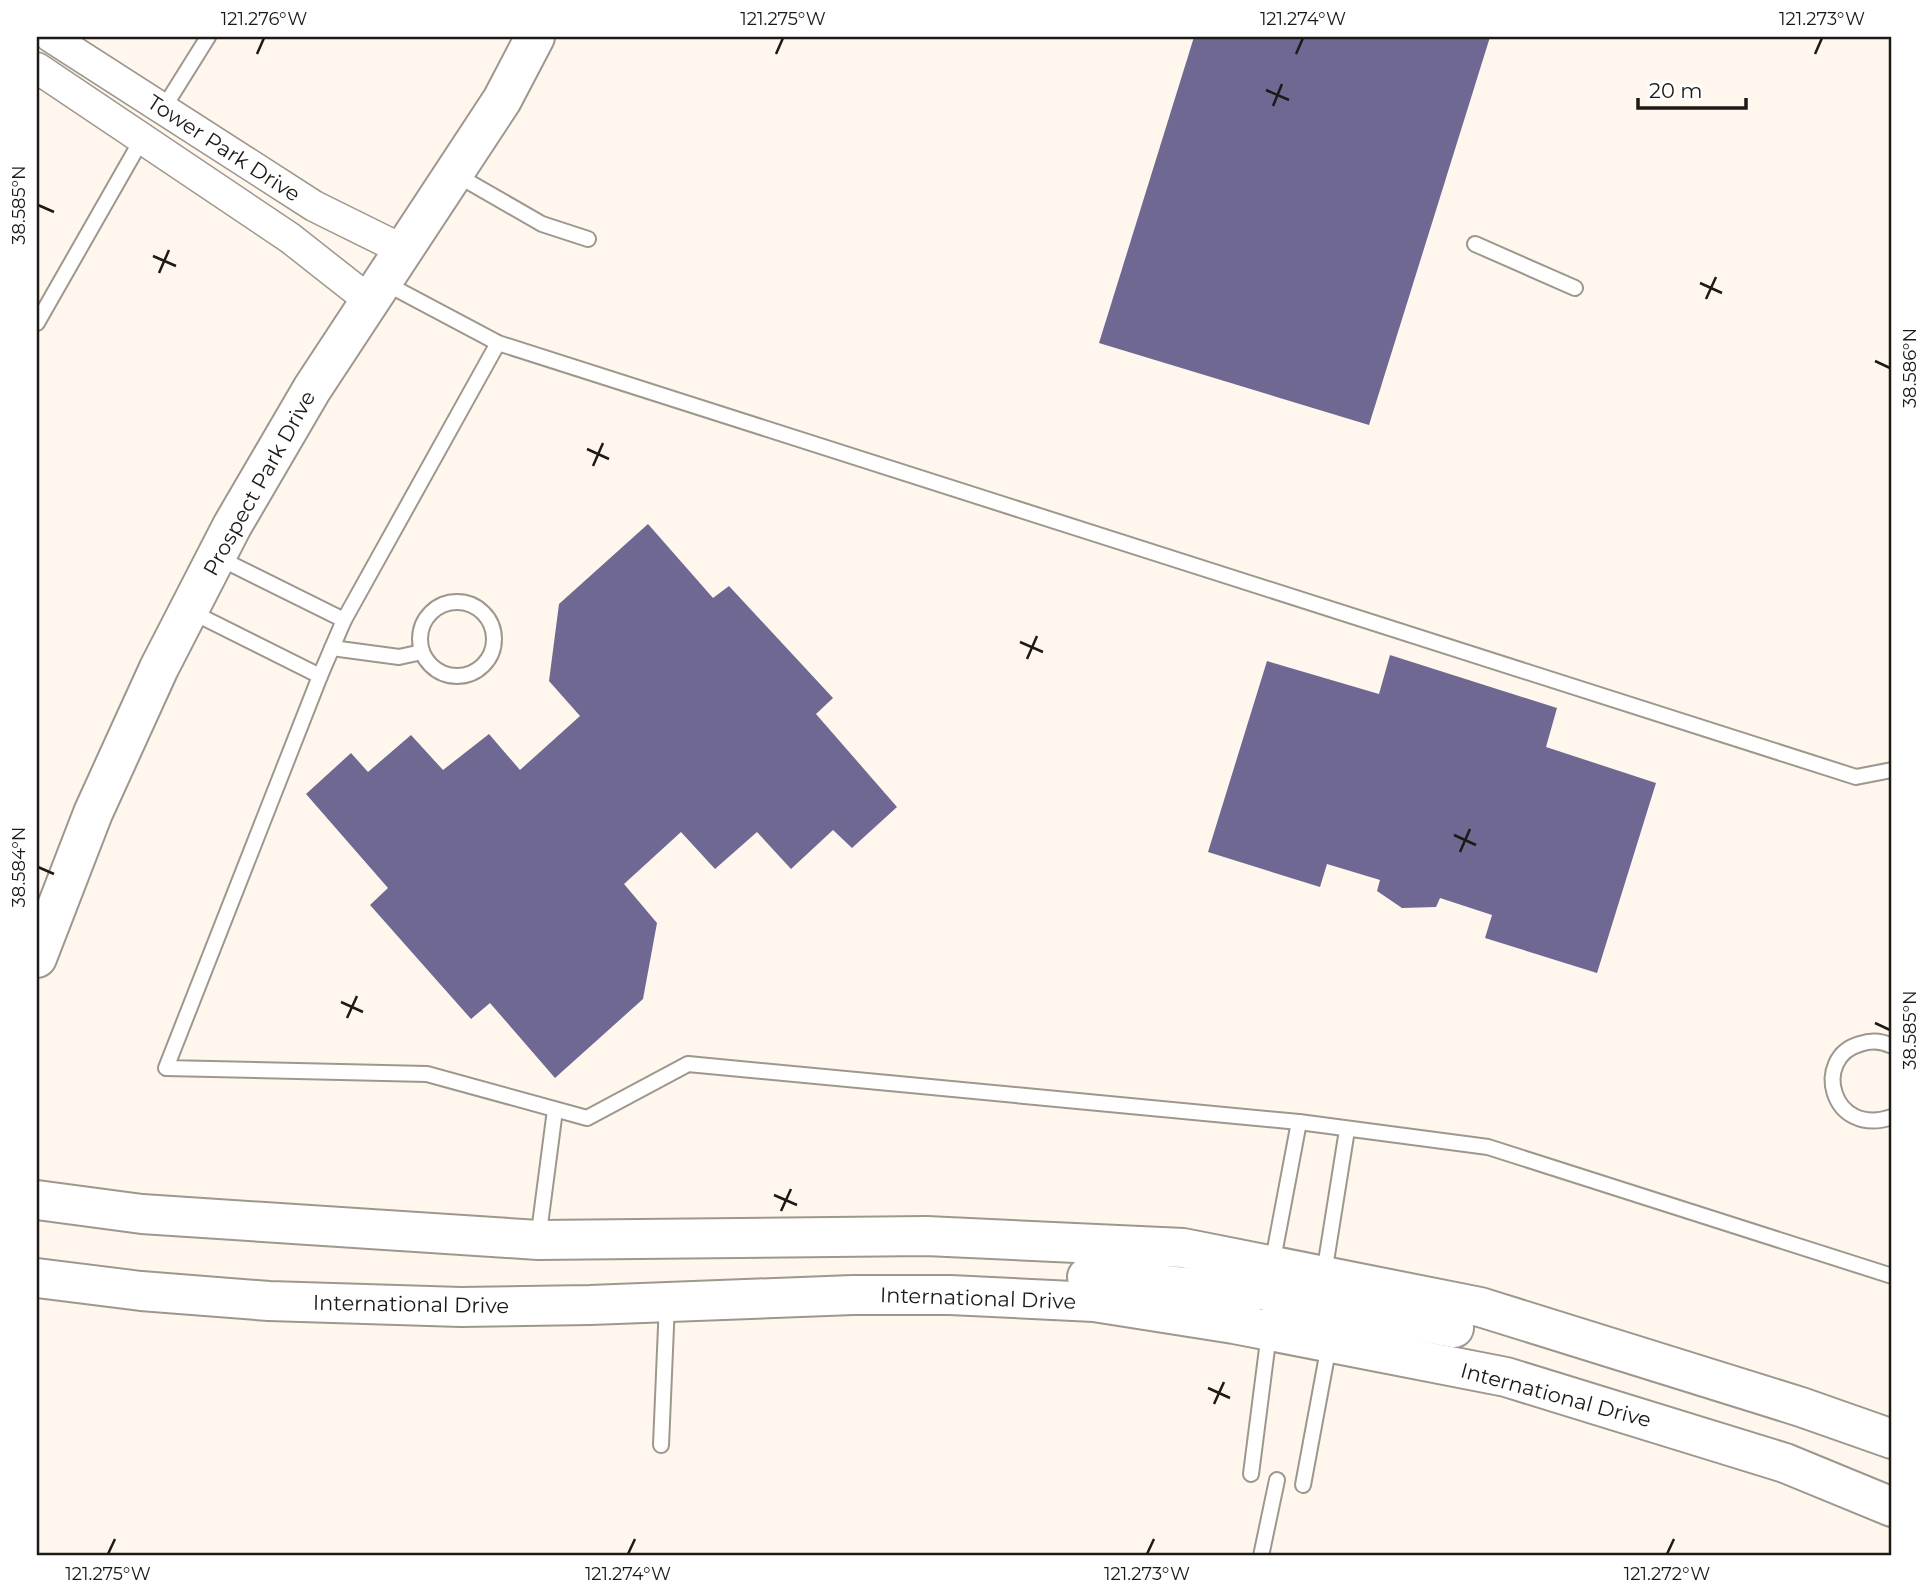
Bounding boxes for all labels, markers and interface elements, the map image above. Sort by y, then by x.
text: 121.276°W [221,8,307,30]
text: 121.275°W [740,8,826,30]
text: 121.274°W [1260,8,1346,30]
text: 121.273°W [1779,8,1865,30]
scale bar [1638,66,1747,110]
text: 20 m [1649,78,1703,103]
street label: Tower Park Drive [143,89,305,207]
text: 38.585°N [8,165,30,245]
text: 38.586°N [1899,328,1921,408]
street label: Prospect Park Drive [198,386,320,580]
text: 38.584°N [8,827,30,907]
text: 38.585°N [1899,990,1921,1070]
street label: International Drive [879,1282,1077,1314]
street label: International Drive [313,1290,509,1318]
street label: International Drive [1458,1358,1654,1432]
text: 121.275°W [65,1563,151,1585]
text: 121.274°W [585,1563,671,1585]
text: 121.273°W [1104,1563,1190,1585]
text: 121.272°W [1624,1563,1710,1585]

